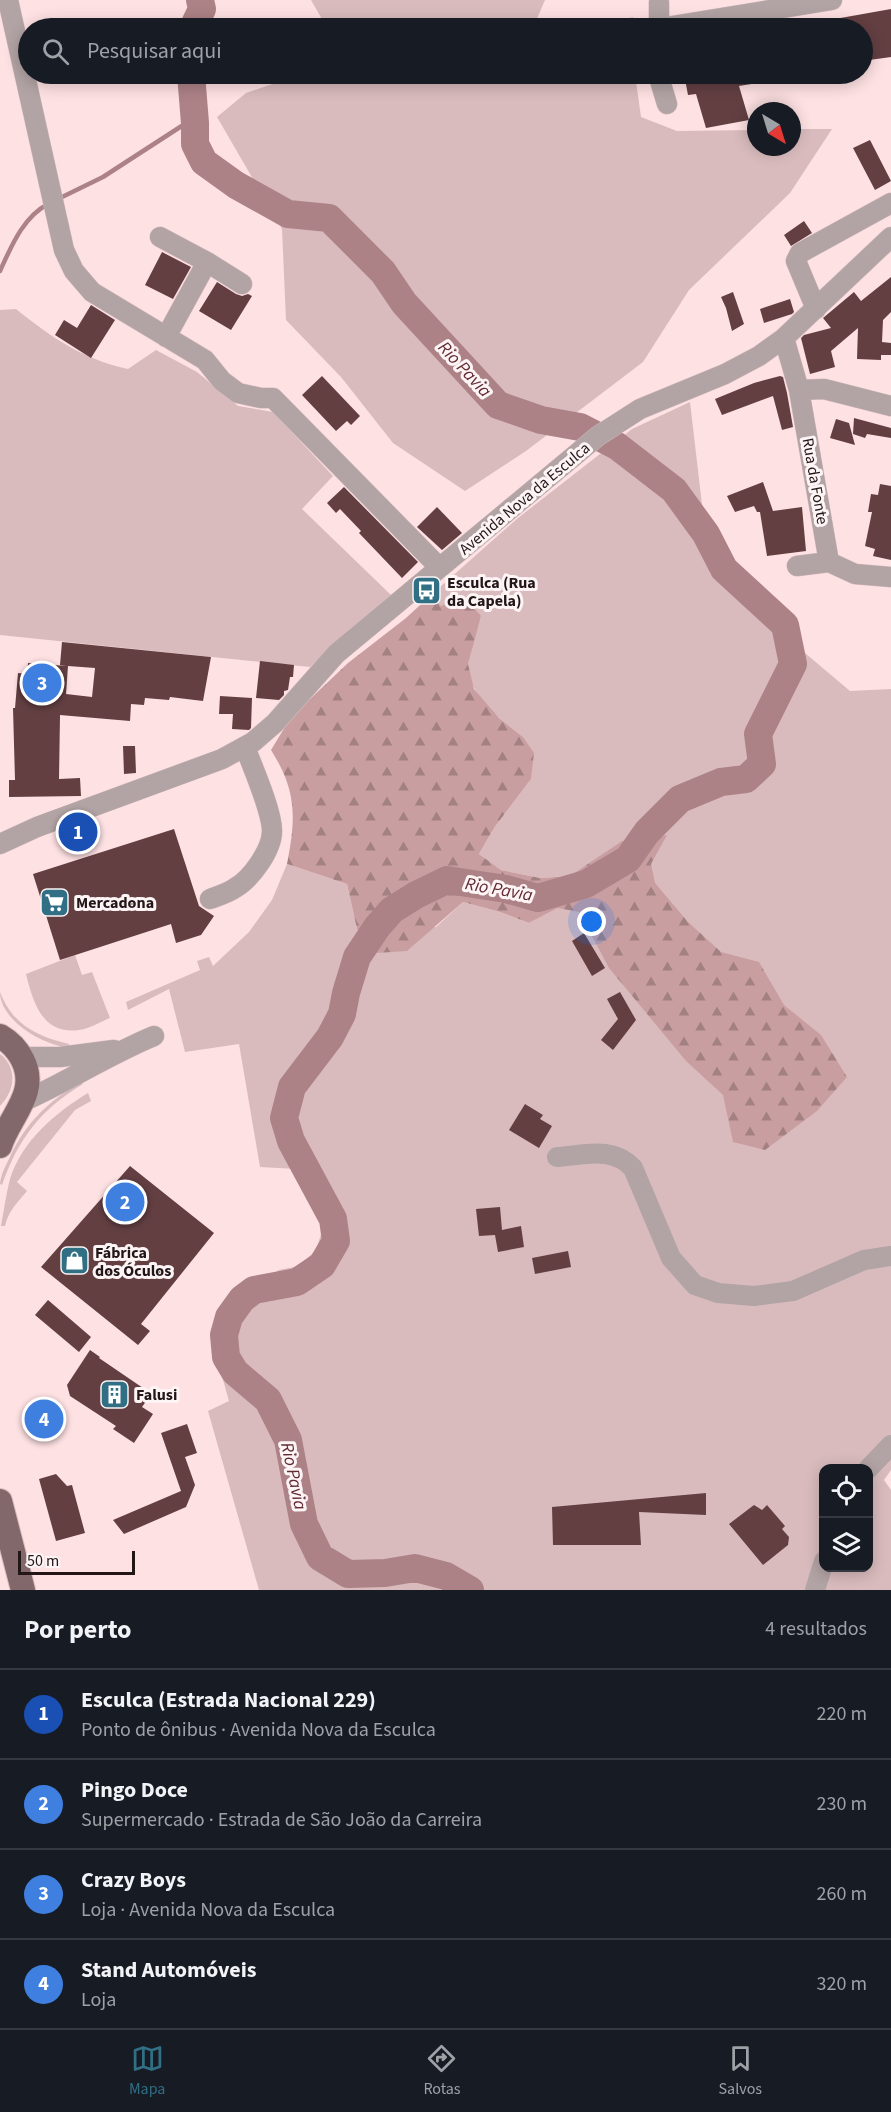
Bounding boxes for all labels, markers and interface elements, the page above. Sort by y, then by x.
search box [18,18,873,84]
icon: search [39,35,72,68]
text: Pesquisar aqui [87,35,222,67]
north arrow [747,102,801,156]
water label: Rio Pavia [432,336,497,403]
street label: Rua da Fonte [797,436,833,526]
street label: Avenida Nova da Esculca [454,437,595,560]
place label: Esculca (Rua da Capela) [447,572,536,612]
bus stop icon: Esculca (Rua da Capela) [410,575,442,607]
pin: 3 [22,660,62,706]
pin: 1 [58,810,98,854]
water label: Rio Pavia [463,871,535,908]
supermarket icon: Mercadona [39,886,71,918]
place label: Mercadona [76,892,154,914]
your location [577,907,606,936]
pin: 2 [106,1180,144,1224]
place label: Fábrica dos Óculos [95,1242,171,1282]
shop icon: Fábrica dos Óculos [58,1245,90,1277]
building icon: Falusi [99,1378,131,1410]
place label: Falusi [136,1384,177,1406]
pin: 4 [24,1396,63,1442]
water label: Rio Pavia [274,1440,313,1512]
map controls [819,1464,873,1572]
button: locate [819,1464,873,1518]
button: layers [819,1518,873,1572]
scale bar [18,1548,135,1576]
text: 50 m [27,1550,59,1572]
text: Por perto [24,1611,132,1648]
text: 4 resultados [765,1615,867,1643]
text: Esculca (Estrada Nacional 229) [81,1684,376,1716]
text: 1 [38,1700,49,1728]
text: 220 m [817,1700,867,1728]
text: Ponto de ônibus · Avenida Nova da Esculca [81,1716,436,1744]
text: Pingo Doce [81,1774,188,1806]
text: 2 [38,1790,49,1818]
text: 230 m [817,1790,867,1818]
text: Supermercado · Estrada de São João da Carreira [81,1806,482,1834]
text: Crazy Boys [81,1864,186,1896]
text: 3 [38,1880,49,1908]
text: 260 m [817,1880,867,1908]
text: Loja · Avenida Nova da Esculca [81,1896,335,1924]
text: Stand Automóveis [81,1954,257,1986]
text: 4 [38,1970,49,1998]
text: 320 m [817,1970,867,1998]
text: Loja [81,1986,116,2014]
tab: Mapa [129,2042,165,2100]
tab: Rotas [423,2042,461,2100]
tab: Salvos [719,2042,762,2100]

